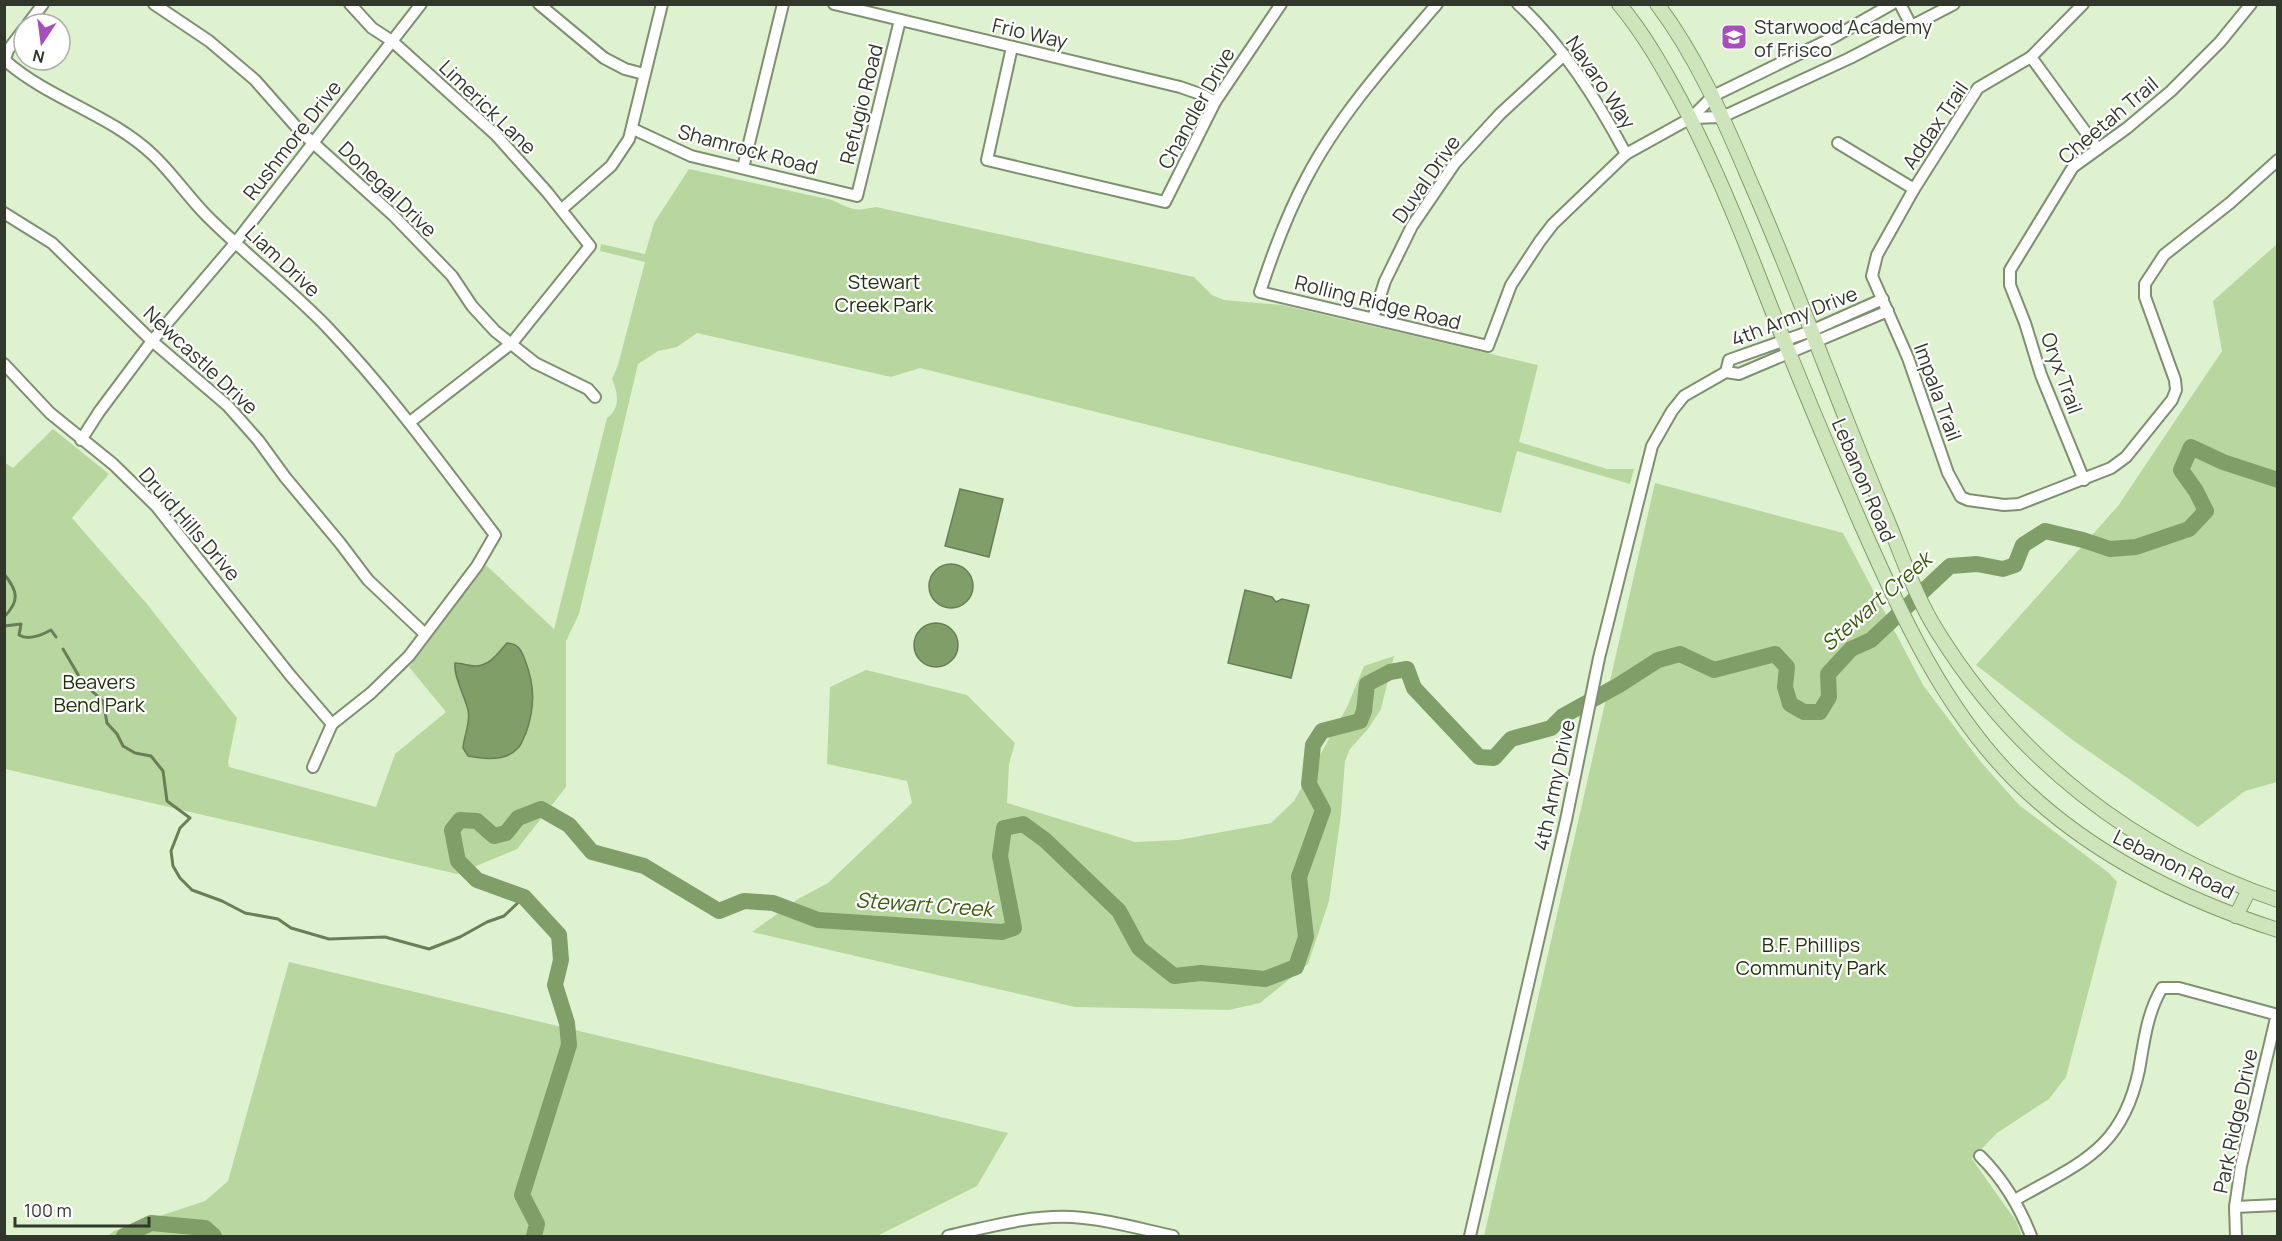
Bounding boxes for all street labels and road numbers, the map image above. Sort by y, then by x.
street label: Frio Way [990,11,1071,55]
street label: Navaro Way [1560,30,1642,134]
street label: Refugio Road [833,41,889,167]
street label: Chandler Drive [1151,42,1241,174]
street label: Limerick Lane [434,54,542,160]
street label: Cheetah Trail [2052,70,2164,170]
street label: Rushmore Drive [237,75,347,205]
street label: Addax Trail [1896,76,1974,174]
street label: Shamrock Road [675,117,821,181]
street label: Duval Drive [1386,130,1466,228]
street label: Donegal Drive [333,135,443,243]
street label: Liam Drive [240,219,326,303]
street label: Rolling Ridge Road [1292,268,1464,336]
street label: 4th Army Drive [1727,279,1861,353]
street label: Newcastle Drive [138,300,264,420]
street label: Oryx Trail [2035,329,2089,417]
street label: Impala Trail [1908,339,1968,445]
street label: Lebanon Road [1826,414,1902,546]
street label: Druid Hills Drive [133,462,247,586]
street label: 4th Army Drive [1527,717,1581,853]
street label: Lebanon Road [2109,823,2239,905]
street label: Park Ridge Drive [2206,1046,2264,1196]

